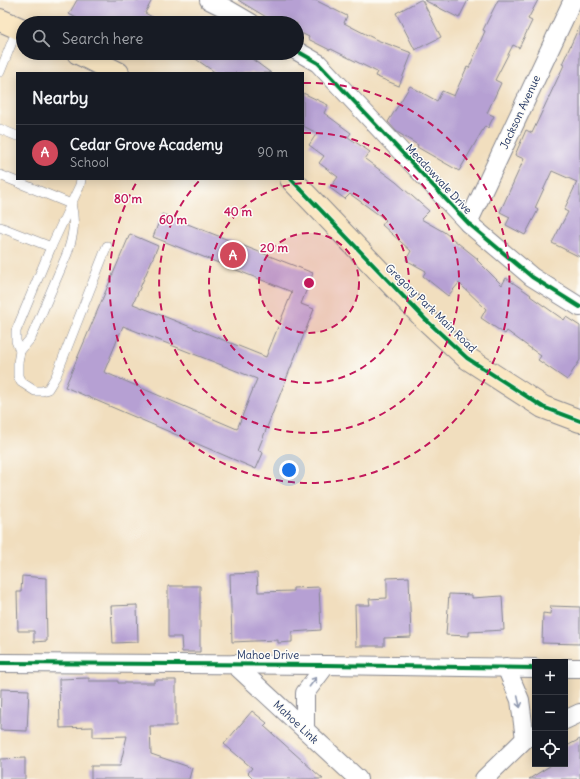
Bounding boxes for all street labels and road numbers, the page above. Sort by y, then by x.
street label: Jackson Avenue [497,73,543,151]
street label: Meadowvale Drive [403,141,475,217]
street label: Gregory Park Main Road [382,261,480,356]
street label: Mahoe Drive [237,648,299,662]
street label: Mahoe Link [271,698,322,747]

